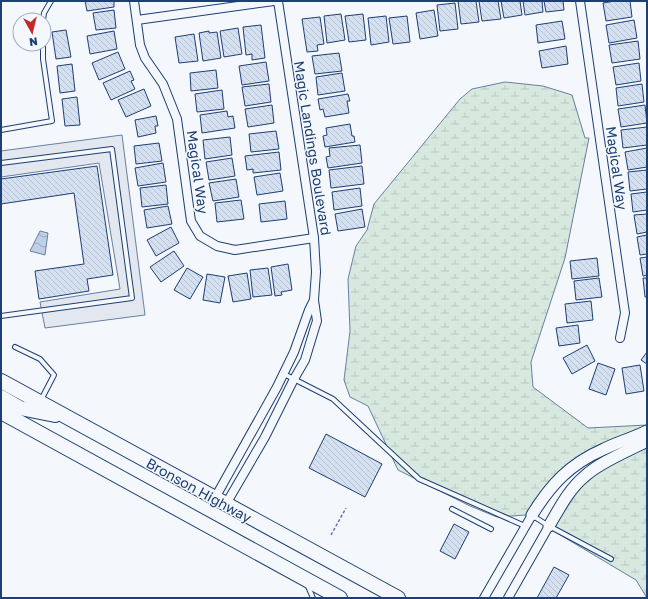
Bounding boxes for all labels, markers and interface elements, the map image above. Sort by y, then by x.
north arrow [12,12,52,52]
text: N [28,35,39,49]
street label: Magic Landings Boulevard [291,60,335,236]
street label: Magical Way [603,125,631,211]
street label: Magical Way [184,129,212,215]
street label: Bronson Highway [143,454,255,526]

